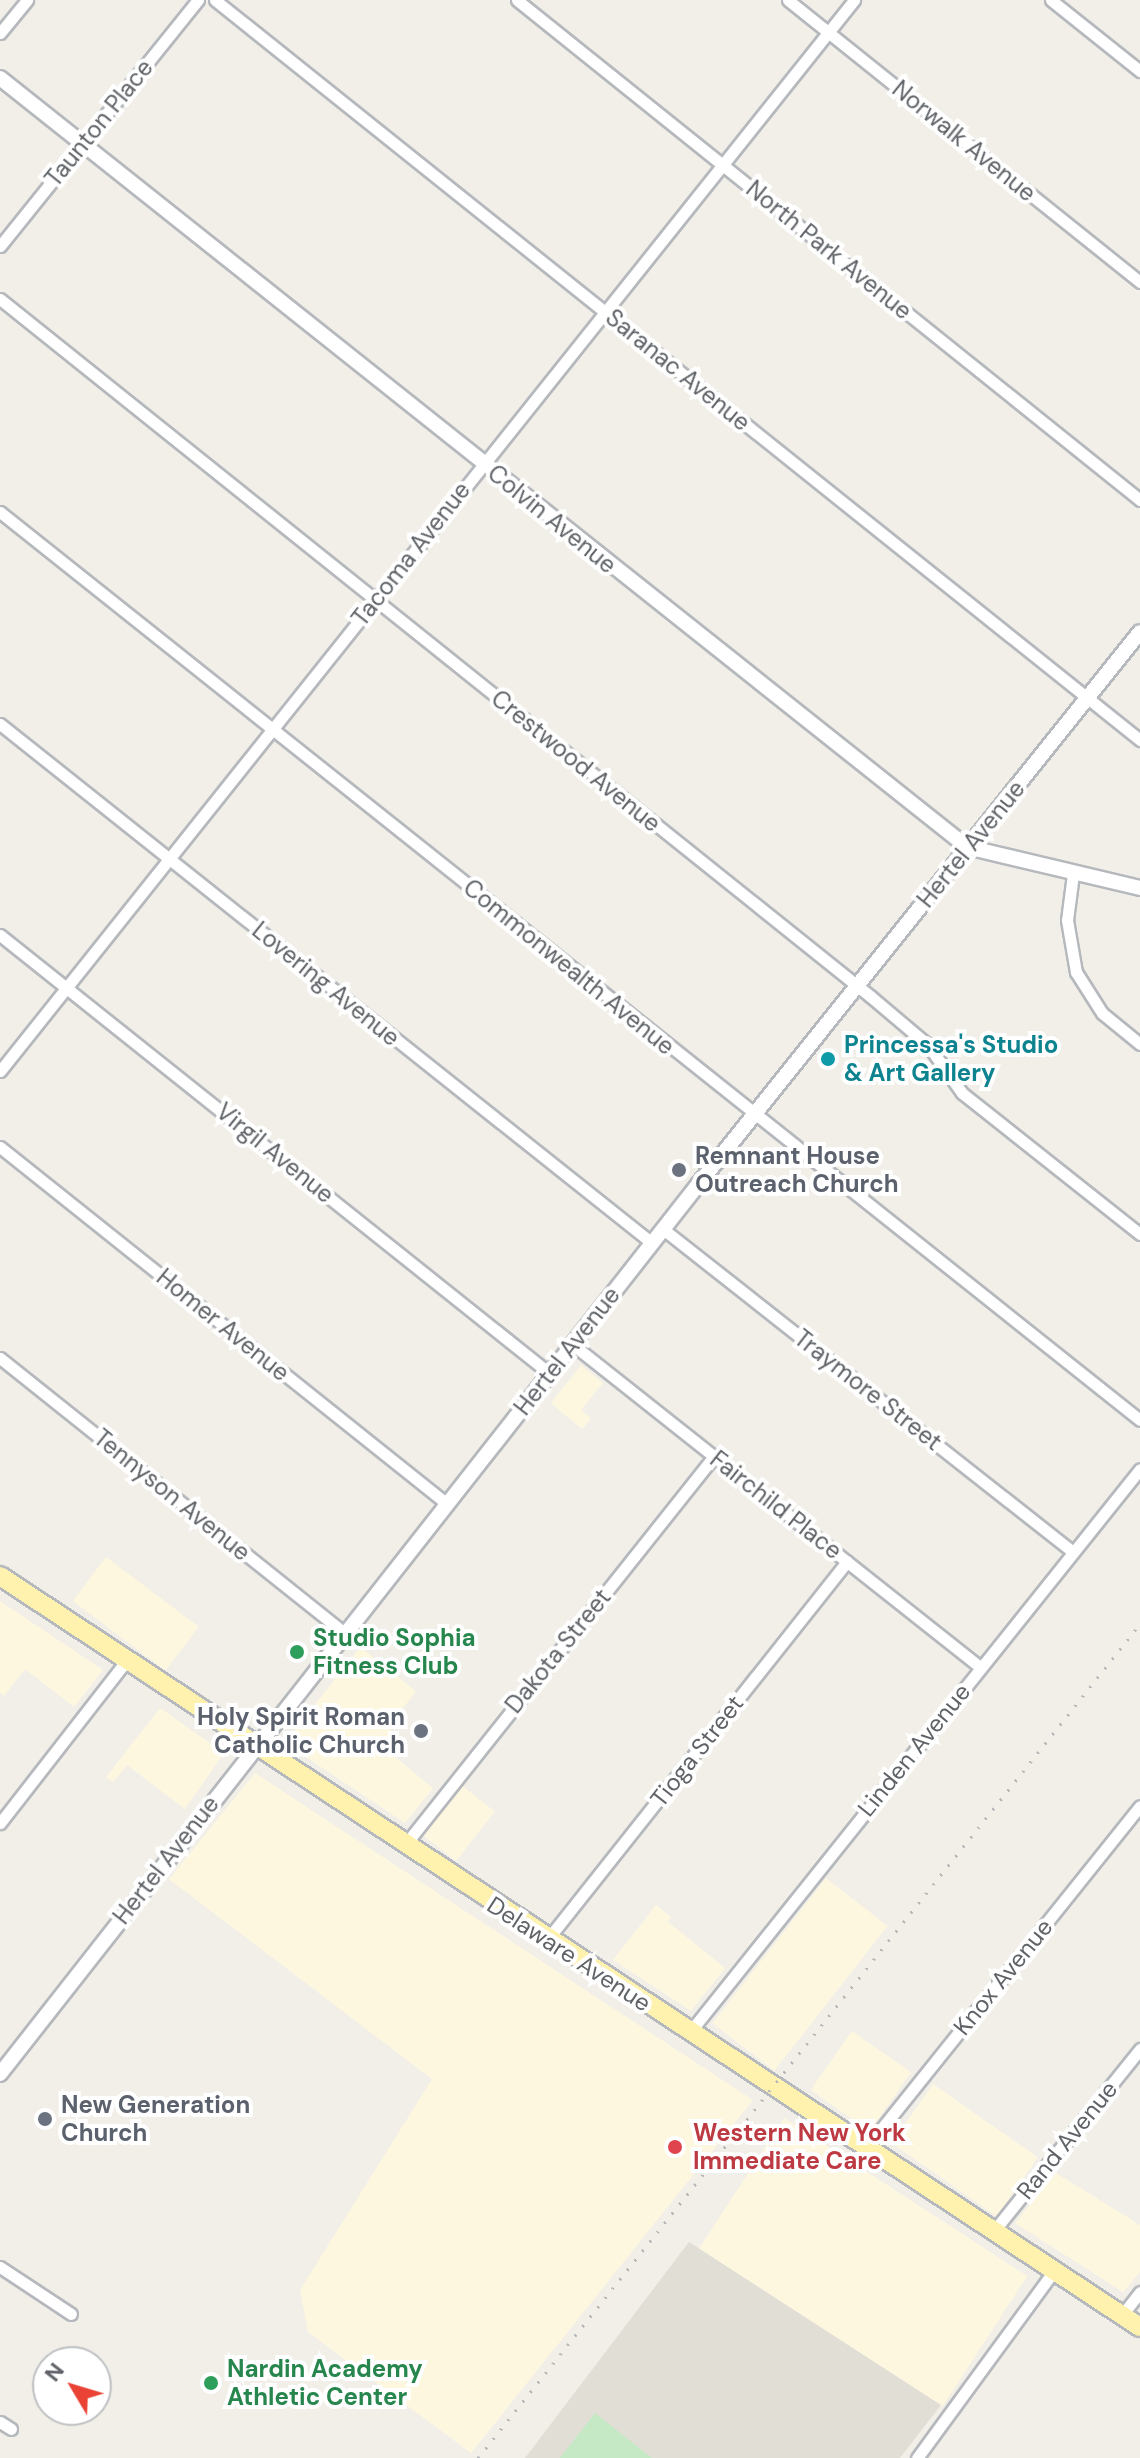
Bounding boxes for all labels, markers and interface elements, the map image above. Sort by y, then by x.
street label: Taunton Place [39,54,159,192]
street label: Norwalk Avenue [887,74,1041,208]
street label: North Park Avenue [740,174,918,326]
street label: Saranac Avenue [600,303,756,437]
street label: Colvin Avenue [482,458,622,580]
street label: Tacoma Avenue [346,476,476,632]
street label: Crestwood Avenue [486,684,666,838]
street label: Hertel Avenue [911,775,1031,913]
street label: Commonwealth Avenue [458,873,680,1061]
street label: Lovering Avenue [247,916,405,1052]
place label: Princessa's Studio & Art Gallery [844,1031,1058,1087]
marker: Princessa's Studio & Art Gallery [819,1050,837,1068]
street label: Virgil Avenue [210,1097,340,1209]
place label: Remnant House Outreach Church [695,1142,899,1198]
marker: Remnant House Outreach Church [670,1161,688,1179]
street label: Homer Avenue [151,1263,295,1387]
street label: Hertel Avenue [508,1281,626,1421]
street label: Traymore Street [789,1324,947,1456]
street label: Tennyson Avenue [88,1423,256,1567]
street label: Fairchild Place [704,1445,848,1565]
street label: Dakota Street [499,1583,617,1719]
place label: Studio Sophia Fitness Club [313,1624,476,1680]
marker: Studio Sophia Fitness Club [288,1643,306,1661]
street label: Linden Avenue [852,1678,976,1822]
street label: Tioga Street [644,1689,750,1813]
place label: Holy Spirit Roman Catholic Church [197,1703,405,1759]
marker: Holy Spirit Roman Catholic Church [412,1722,430,1740]
street label: Hertel Avenue [107,1790,225,1930]
street label: Delaware Avenue [482,1890,656,2018]
street label: Knox Avenue [947,1913,1059,2041]
street label: Rand Avenue [1011,2075,1123,2205]
place label: New Generation Church [61,2091,250,2147]
marker: New Generation Church [36,2110,54,2128]
place label: Western New York Immediate Care [693,2119,906,2175]
marker: Western New York Immediate Care [664,2136,686,2158]
north arrow [32,2346,112,2426]
place label: Nardin Academy Athletic Center [227,2355,423,2411]
text: N [38,2357,71,2387]
marker: Nardin Academy Athletic Center [202,2374,220,2392]

